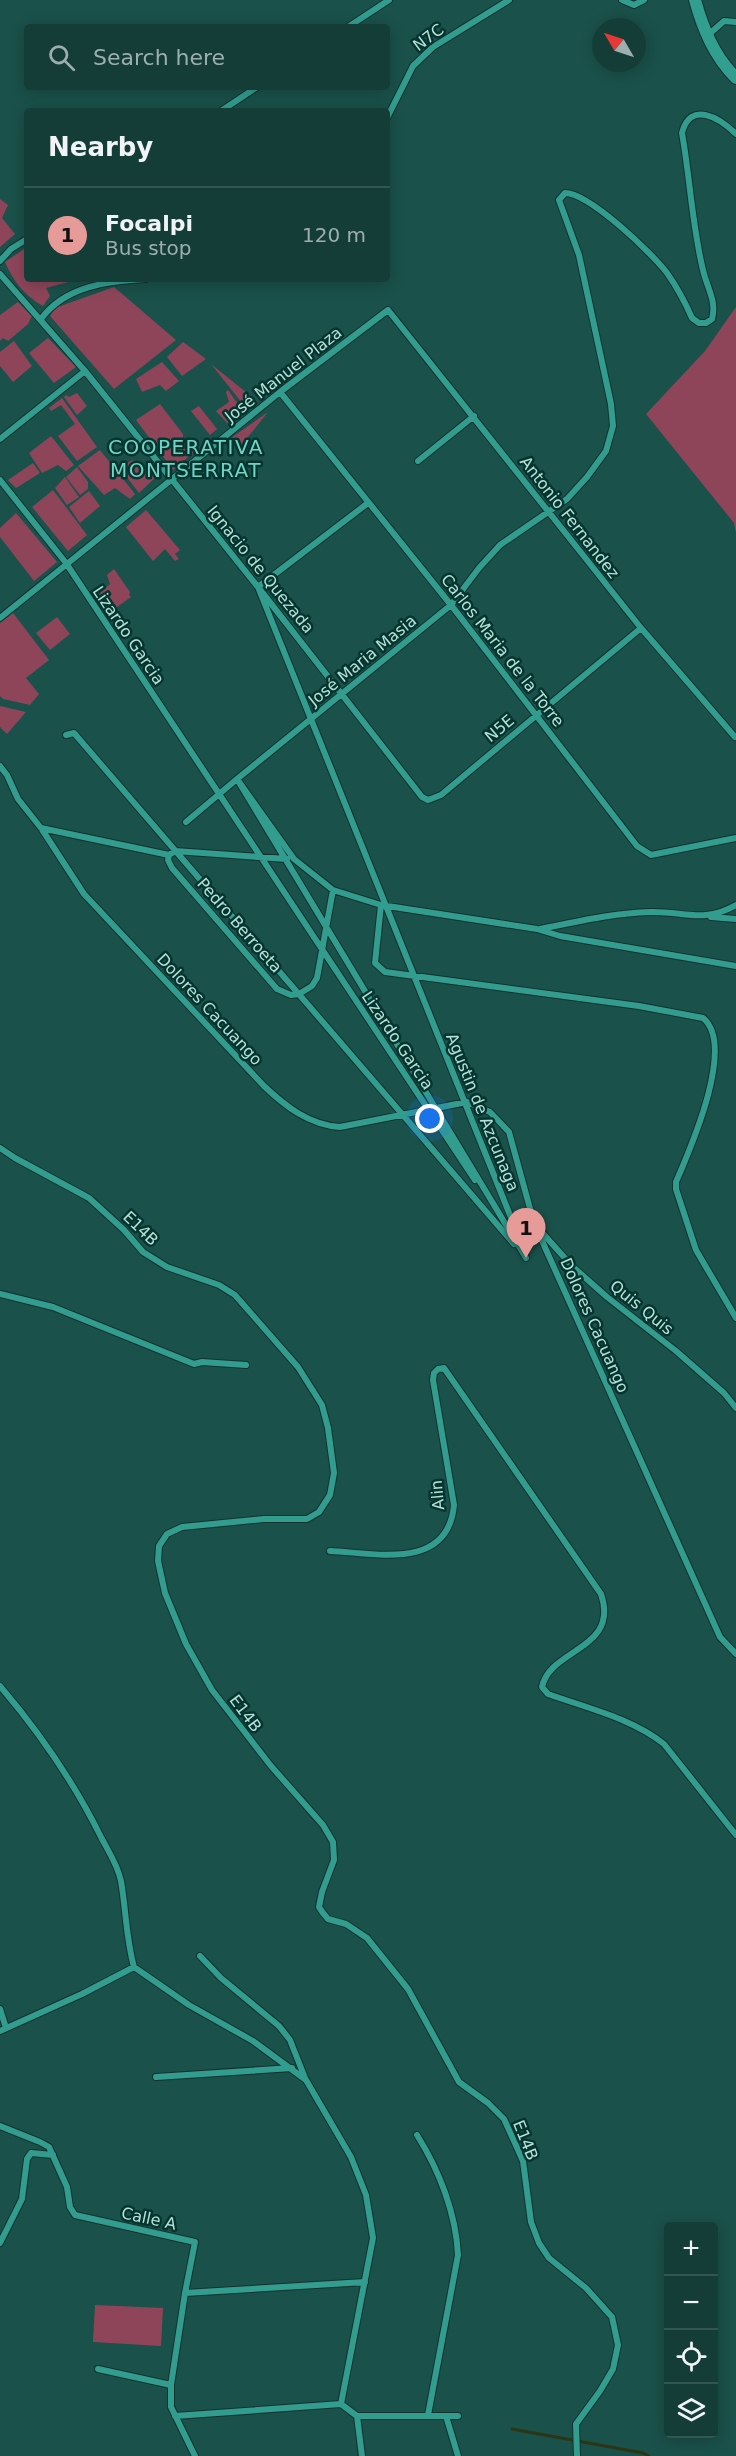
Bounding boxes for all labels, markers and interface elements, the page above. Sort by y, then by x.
north arrow [592,18,646,72]
street label: N7C [409,20,447,55]
search box [24,24,390,90]
icon: search [45,41,78,74]
text: Search here [93,45,225,70]
text: Nearby [48,132,153,162]
text: Focalpi [105,211,193,236]
text: 1 [61,223,74,247]
text: 120 m [302,223,366,247]
text: Bus stop [105,236,191,260]
street label: José Manuel Plaza [220,323,346,427]
district label: COOPERATIVA MONTSERRAT [108,435,264,482]
street label: Antonio Fernandez [516,453,623,582]
street label: Ignacio de Quezada [203,502,318,637]
street label: Carlos Maria de la Torre [437,570,568,730]
street label: Lizardo Garcia [89,583,168,688]
street label: José Maria Masia [304,611,420,710]
street label: N5E [481,711,518,746]
street label: Pedro Berroeta [193,874,286,977]
street label: Dolores Cacuango [153,950,266,1069]
street label: Lizardo Garcia [358,988,437,1093]
street label: Agustin de Azcunaga [442,1030,523,1194]
your location [415,1104,444,1133]
street label: E14B [119,1207,162,1250]
pin: 1 [506,1208,546,1258]
street label: Dolores Cacuango [556,1255,633,1396]
street label: Quis Quis [606,1276,677,1339]
street label: Alin [427,1479,448,1511]
street label: E14B [226,1691,266,1736]
street label: E14B [509,2117,542,2163]
street label: Calle A [120,2203,178,2234]
map controls [664,2222,718,2438]
button: + [664,2222,718,2276]
button: − [664,2276,718,2330]
button: locate [664,2330,718,2384]
button: layers [664,2384,718,2438]

